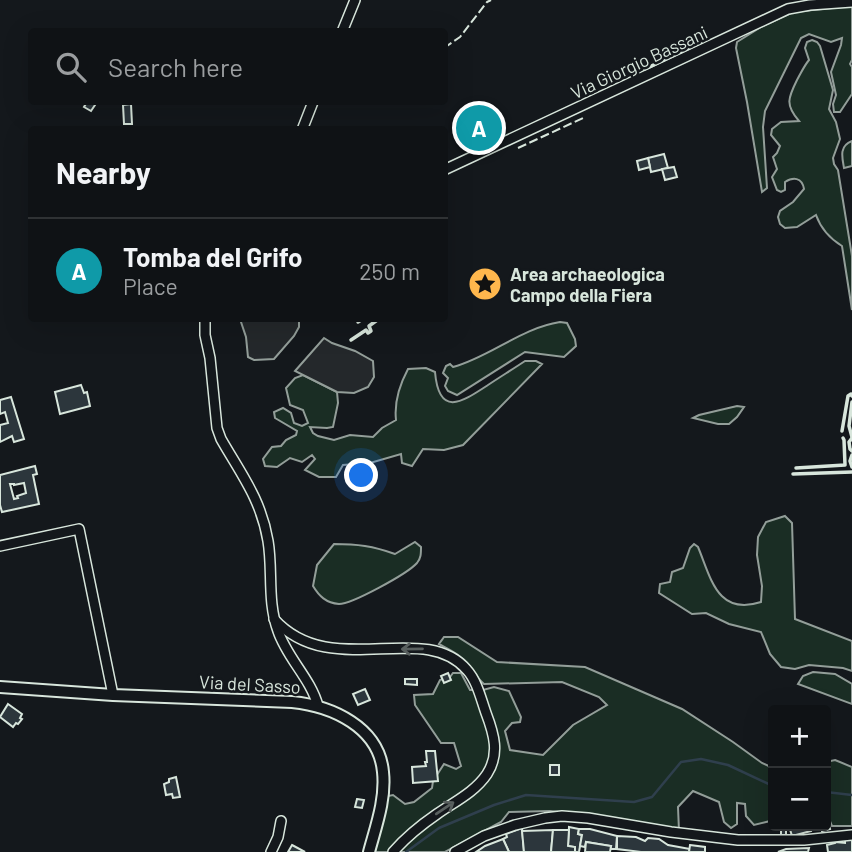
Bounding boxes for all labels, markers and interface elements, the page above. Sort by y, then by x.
street label: Via Giorgio Bassani [567,21,711,103]
search box [28,28,448,105]
icon: search [52,48,90,86]
text: Search here [108,51,243,82]
pin: A [456,102,502,154]
text: Nearby [56,154,151,190]
text: Tomba del Grifo [123,241,303,272]
text: A [71,257,87,285]
text: 250 m [359,257,420,285]
place label: Area archaeologica Campo della Fiera [510,263,665,306]
place icon: Area archaeologica Campo della Fiera [466,265,504,303]
text: Place [123,272,178,300]
your location [344,458,378,492]
one-way arrow [400,642,423,656]
street label: Via del Sasso [199,670,301,698]
map controls [768,705,831,831]
button: + [768,705,831,768]
button: − [768,768,831,831]
one-way arrow [435,801,454,816]

